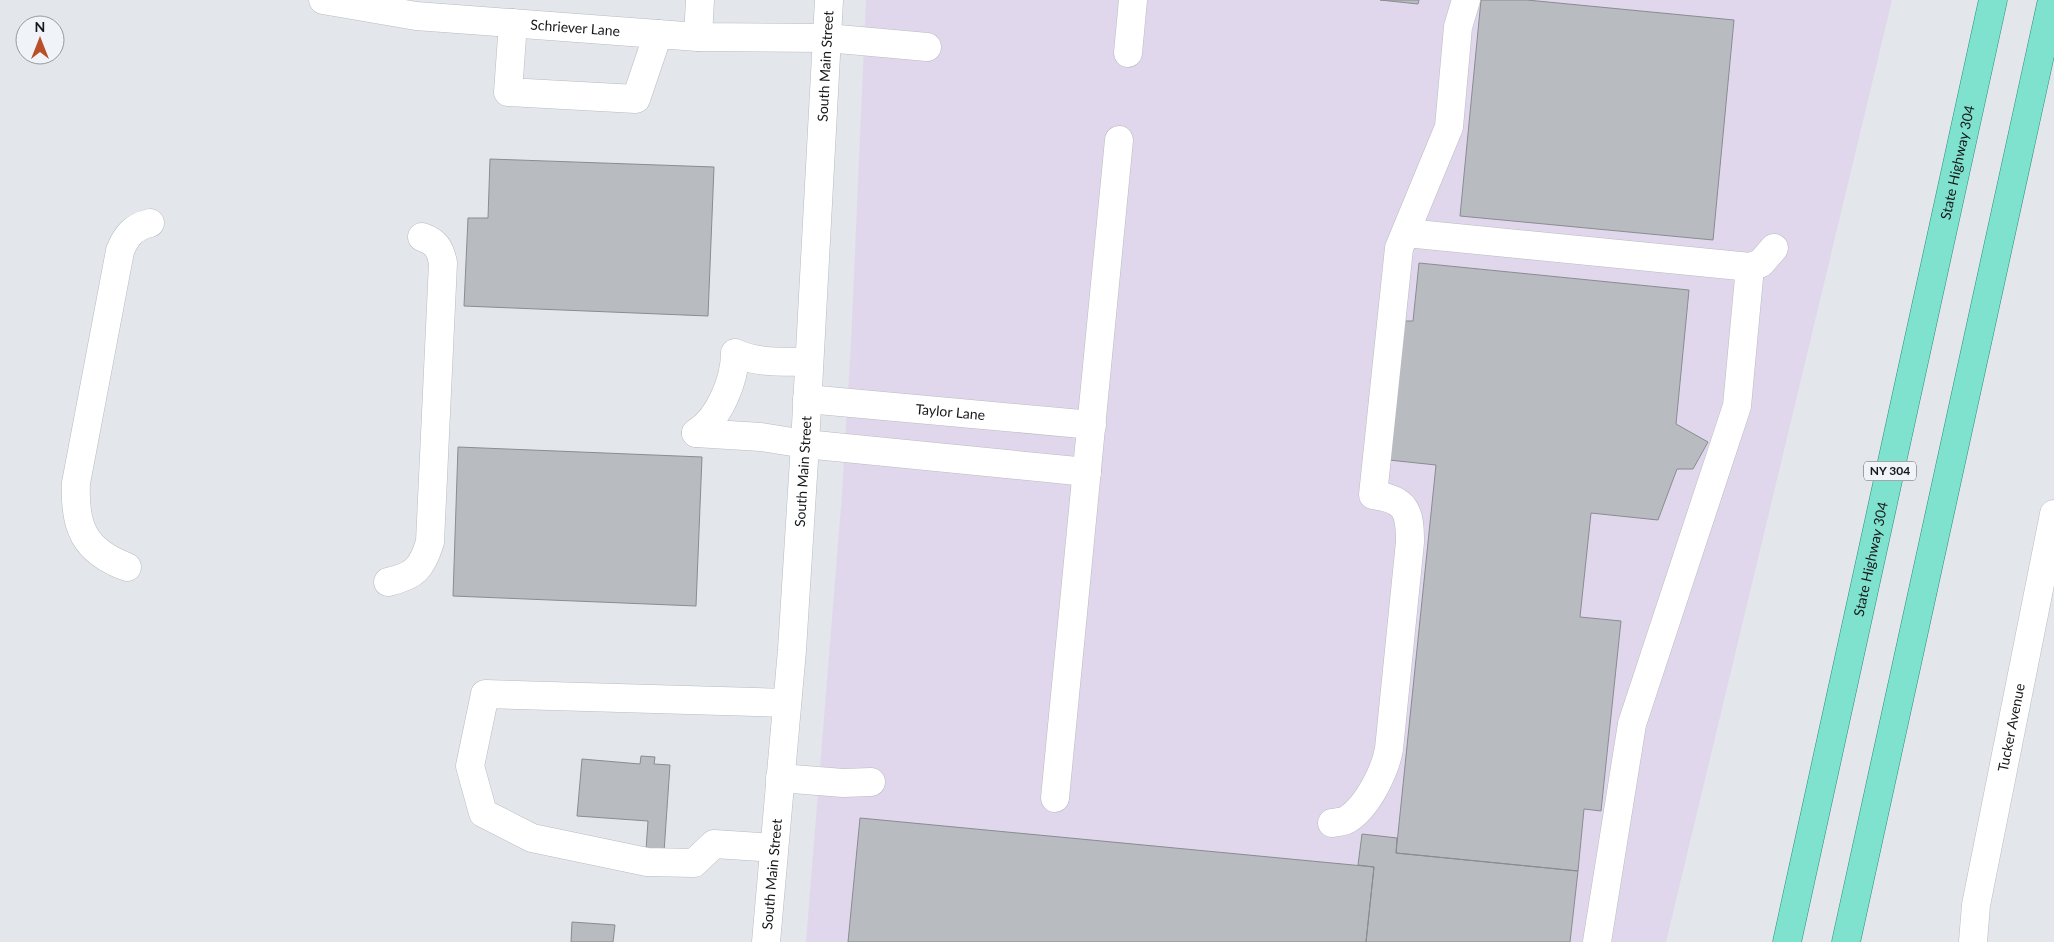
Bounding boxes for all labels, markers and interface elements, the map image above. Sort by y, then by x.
street label: South Main Street [813,10,836,122]
north arrow [15,15,65,65]
street label: Schriever Lane [530,16,621,39]
text: N [35,18,45,35]
street label: State Highway 304 [1936,103,1978,221]
street label: Taylor Lane [915,400,986,423]
street label: South Main Street [791,416,815,528]
road number: NY 304 [1864,462,1916,481]
street label: State Highway 304 [1849,500,1891,618]
street label: Tucker Avenue [1994,682,2028,773]
street label: South Main Street [758,818,785,930]

